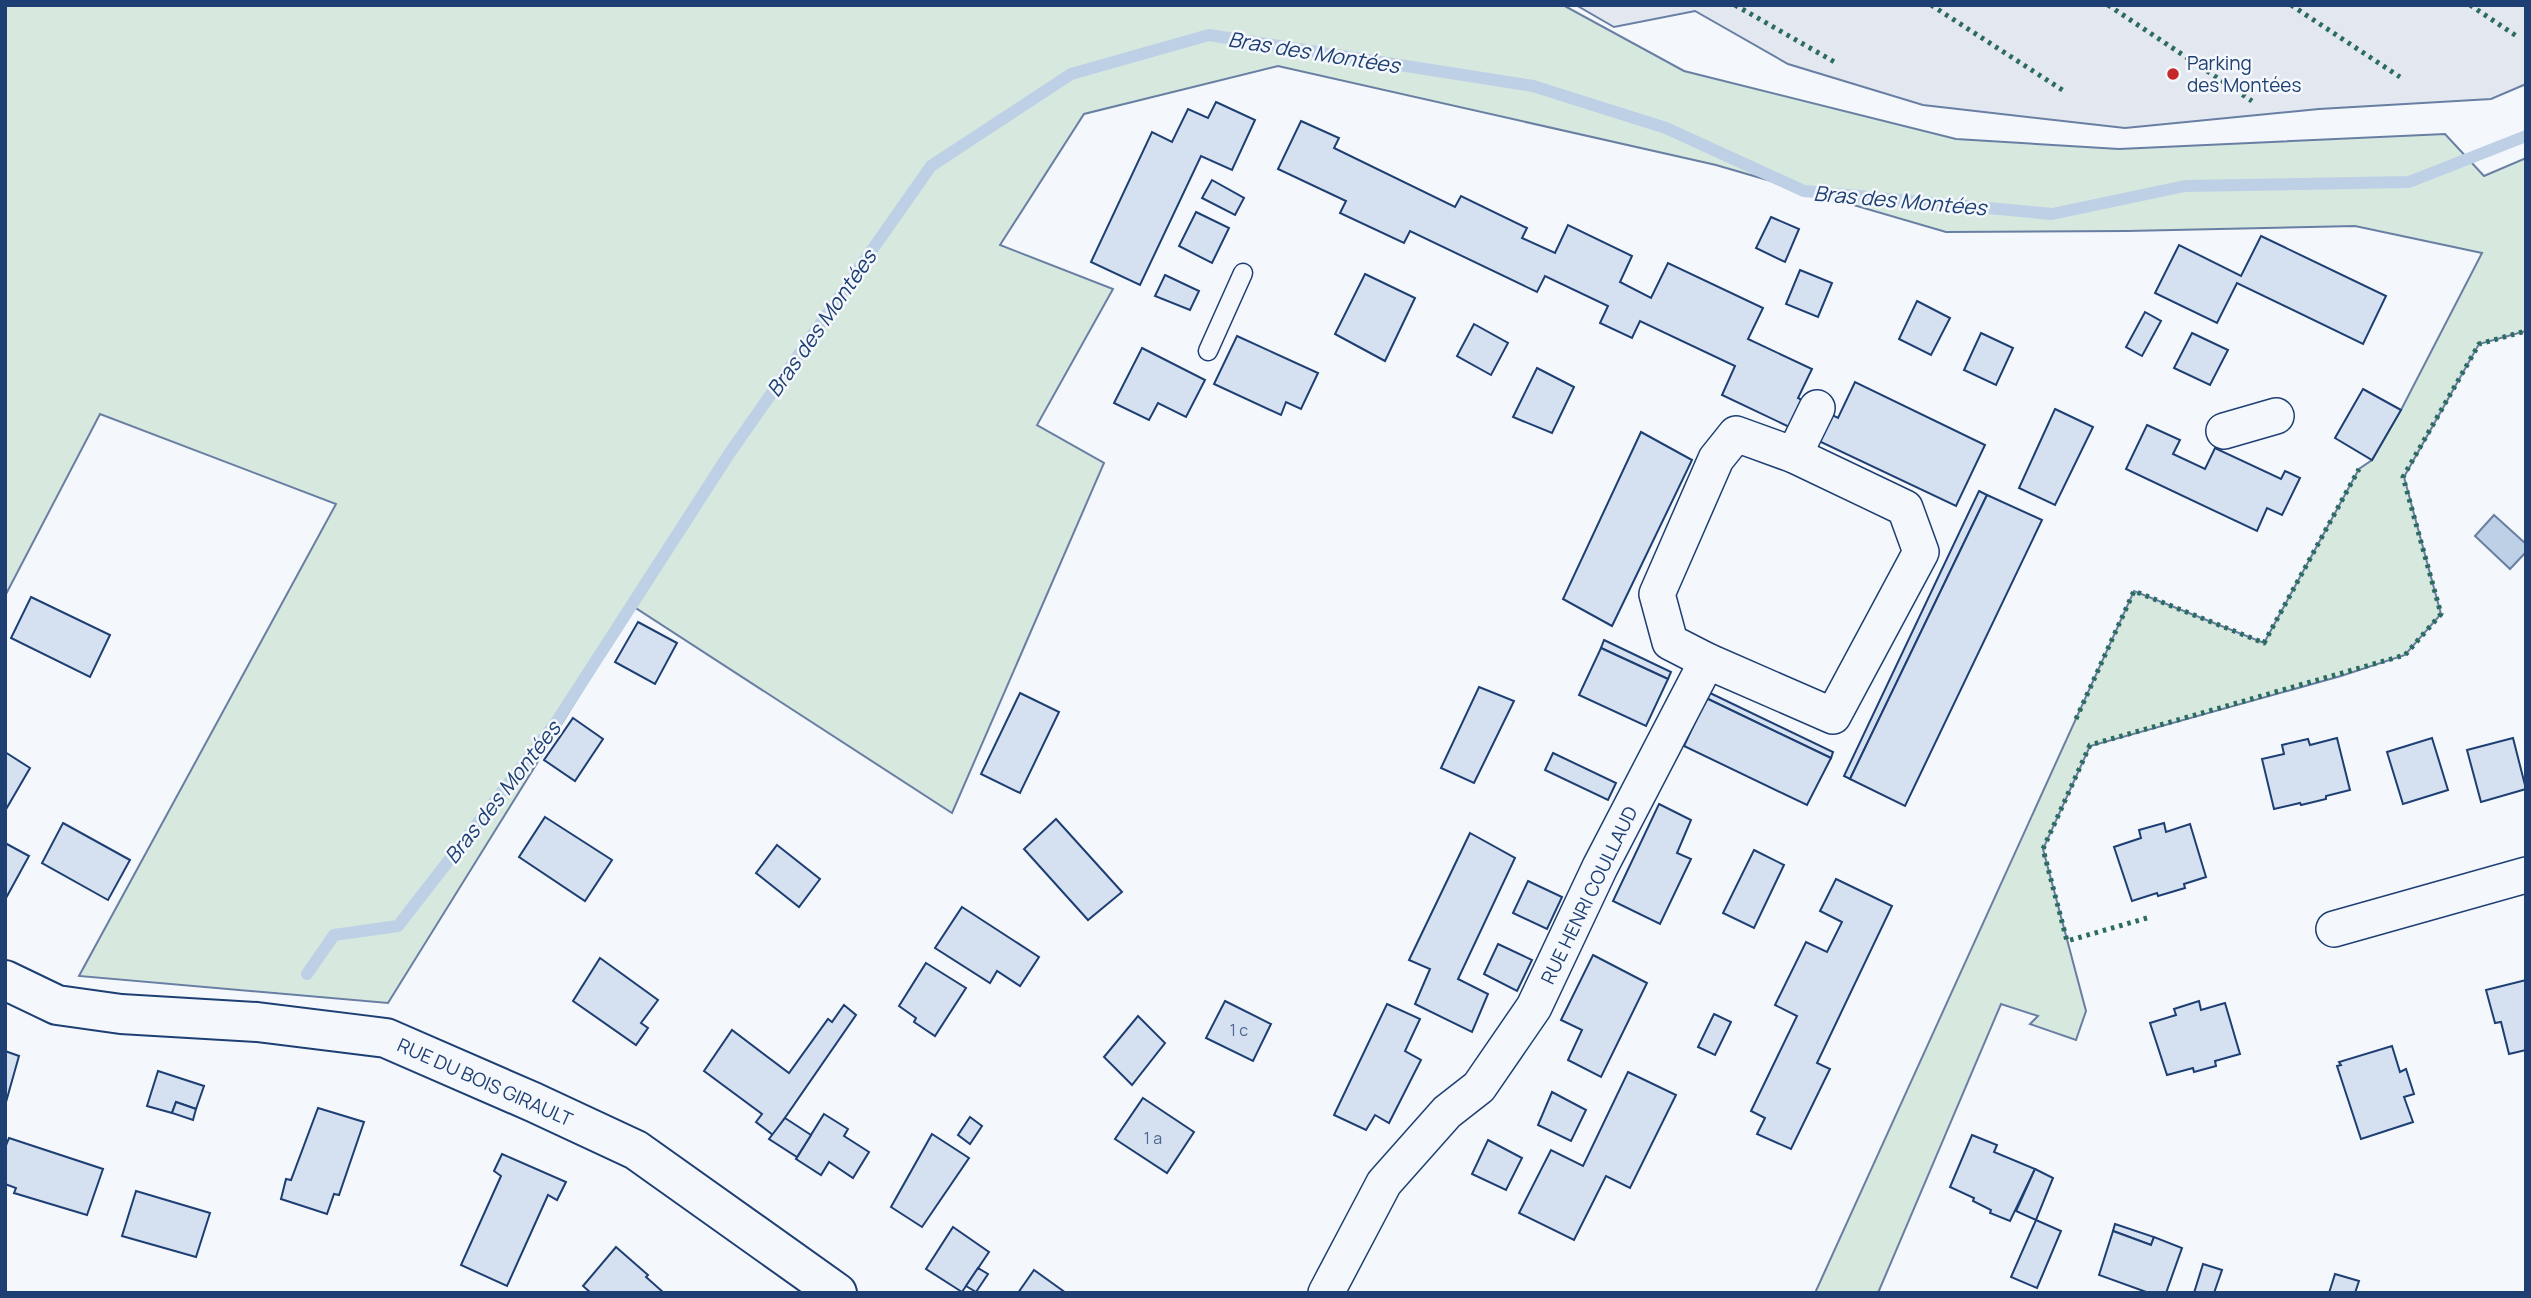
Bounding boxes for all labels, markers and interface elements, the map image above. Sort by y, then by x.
water label: Bras des Montées [1226,25,1404,80]
place label: Parking des Montées [2187,50,2301,98]
marker: Parking des Montées [2165,66,2181,82]
water label: Bras des Montées [1812,178,1990,222]
water label: Bras des Montées [760,242,883,402]
water label: Bras des Montées [438,714,568,869]
street label: RUE HENRI COULLAUD [1535,802,1643,988]
house number: 1 c [1230,1019,1248,1041]
street label: RUE DU BOIS GIRAULT [393,1032,577,1133]
house number: 1 a [1144,1127,1162,1149]

